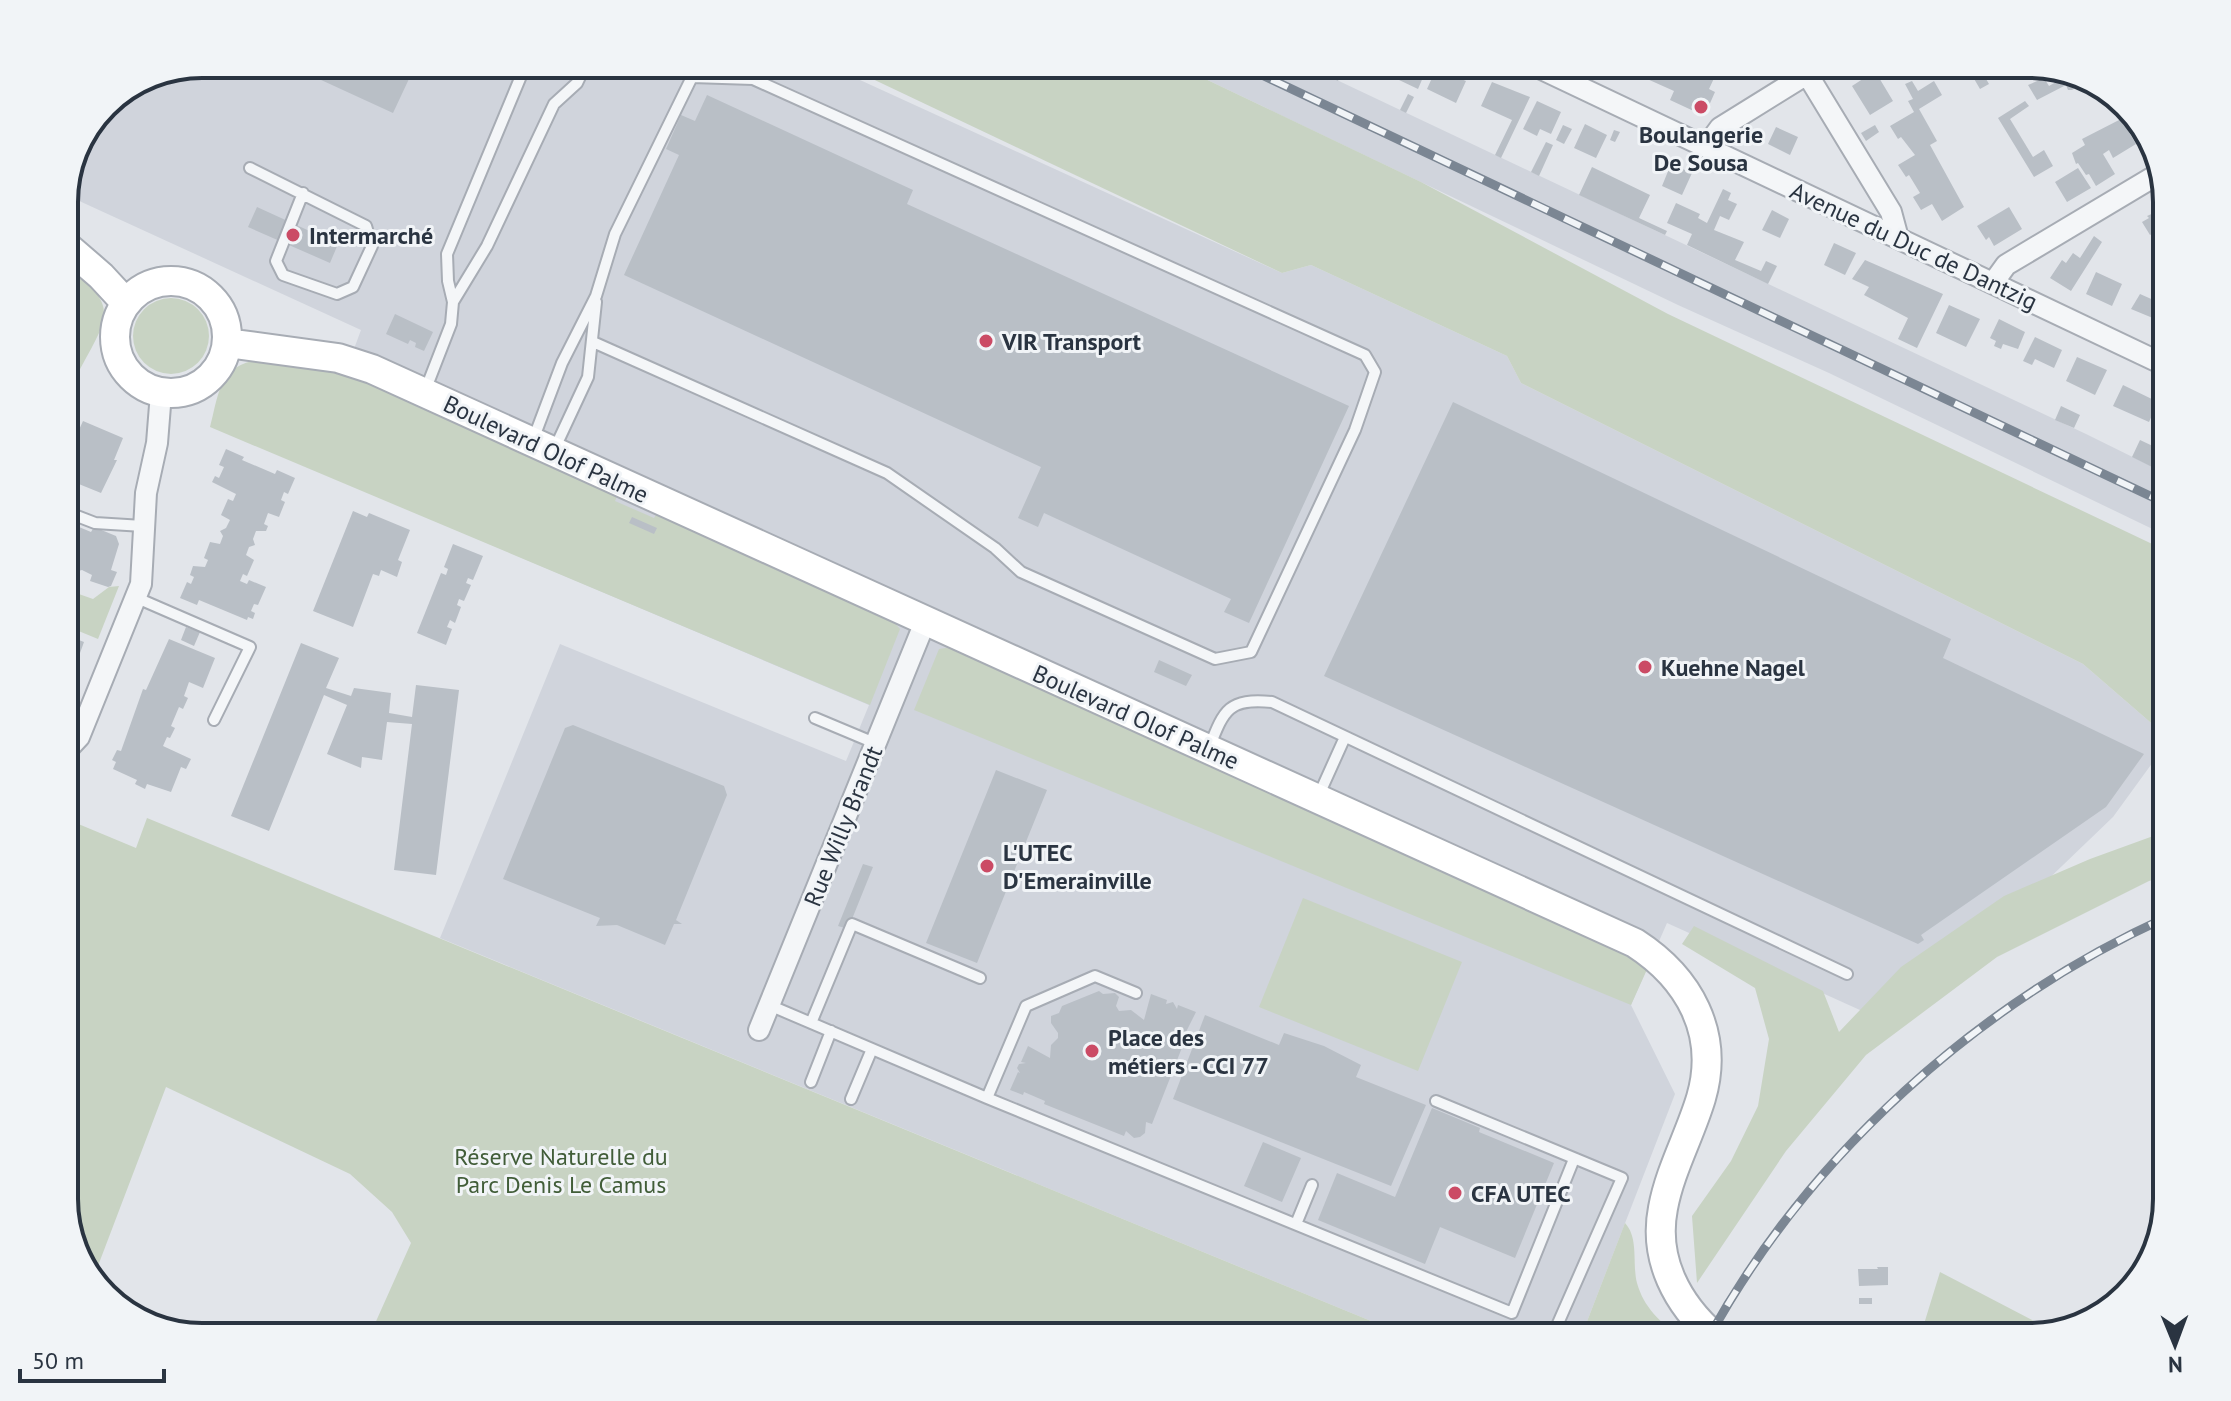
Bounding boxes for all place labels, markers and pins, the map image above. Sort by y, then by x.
marker: Boulangerie De Sousa [1692,98,1710,116]
place label: Boulangerie De Sousa [1639,119,1763,178]
place label: Intermarché [309,220,433,251]
marker: Intermarché [284,226,302,244]
place label: VIR Transport [1001,326,1142,357]
marker: VIR Transport [977,332,995,350]
place label: Kuehne Nagel [1661,652,1806,683]
marker: Kuehne Nagel [1636,658,1654,676]
place label: L'UTEC D'Emerainville [1003,837,1152,896]
marker: L'UTEC D'Emerainville [978,857,996,875]
place label: Place des métiers - CCI 77 [1108,1022,1269,1081]
marker: Place des métiers - CCI 77 [1083,1042,1101,1060]
place label: CFA UTEC [1471,1178,1571,1209]
marker: CFA UTEC [1446,1184,1464,1202]

